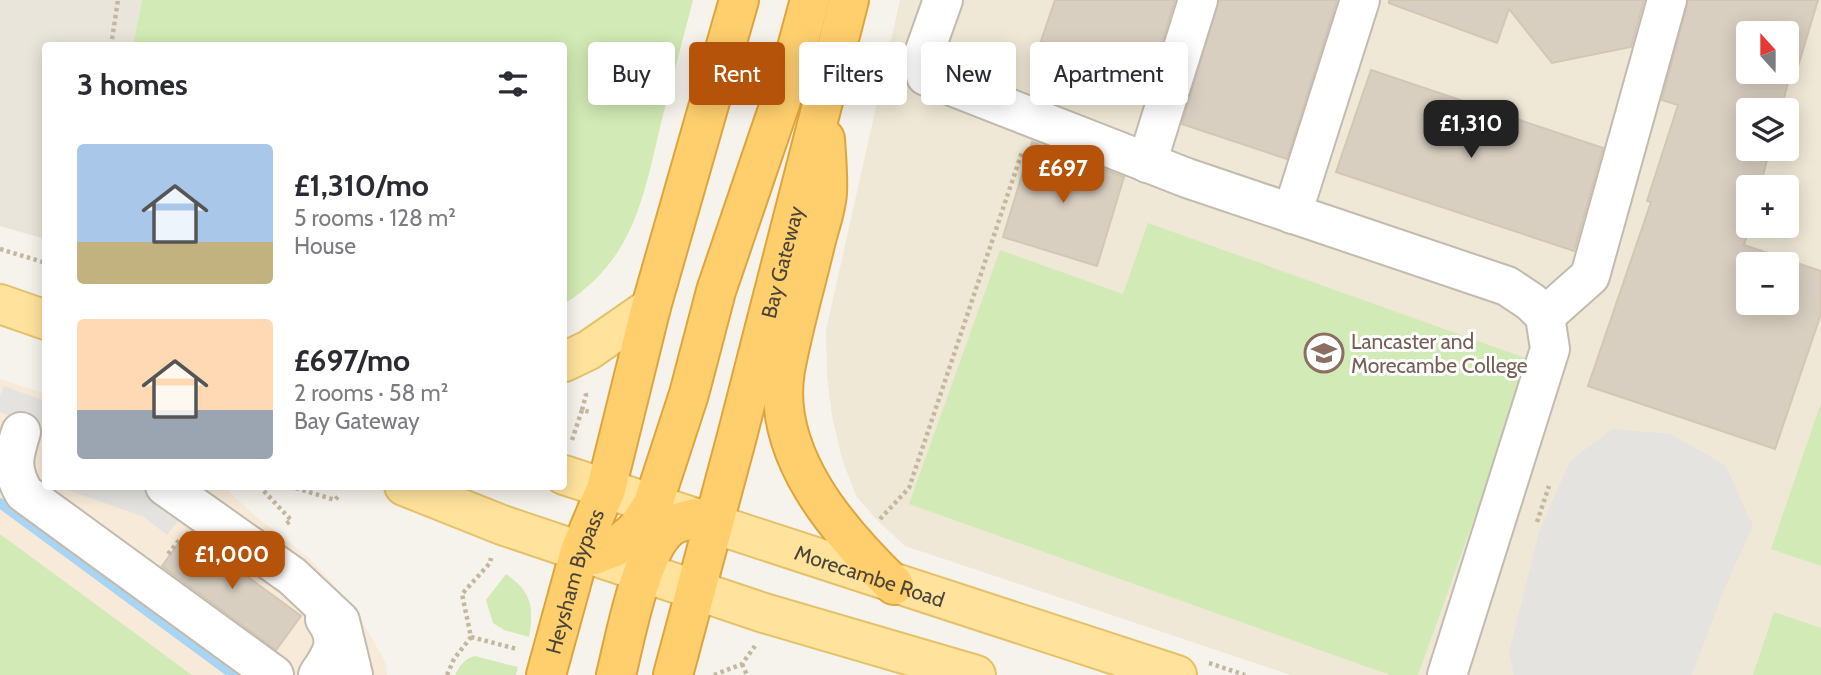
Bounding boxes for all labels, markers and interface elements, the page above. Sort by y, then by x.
north arrow [1736,21,1799,84]
map controls [1736,21,1799,315]
chip: Buy [588,42,675,105]
chip: Rent [689,42,785,105]
chip: Filters [799,42,907,105]
chip: New [921,42,1016,105]
chip: Apartment [1030,42,1188,105]
icon: filters [494,65,532,103]
text: 3 homes [77,66,188,103]
button: layers [1736,98,1799,161]
pin: £1,310 [1414,100,1528,160]
text: £1,310 [1440,109,1502,137]
pin: £697 [1022,146,1104,205]
text: £697 [1038,154,1088,182]
text: £1,310/mo [294,167,429,204]
icon: home [133,172,217,256]
button: + [1736,175,1799,238]
street label: Bay Gateway [755,203,808,321]
text: 5 rooms · 128 m² [294,204,456,232]
text: House [294,232,356,260]
button: − [1736,252,1799,315]
place label: Lancaster and Morecambe College [1351,329,1528,378]
school or university icon: Lancaster and Morecambe College [1303,332,1345,374]
text: £697/mo [294,342,410,379]
icon: home [133,347,217,431]
text: 2 rooms · 58 m² [294,379,448,407]
text: Bay Gateway [294,407,420,435]
street label: Heysham Bypass [540,504,609,657]
pin: £1,000 [175,532,289,591]
street label: Morecambe Road [792,539,948,612]
text: £1,000 [195,540,269,568]

